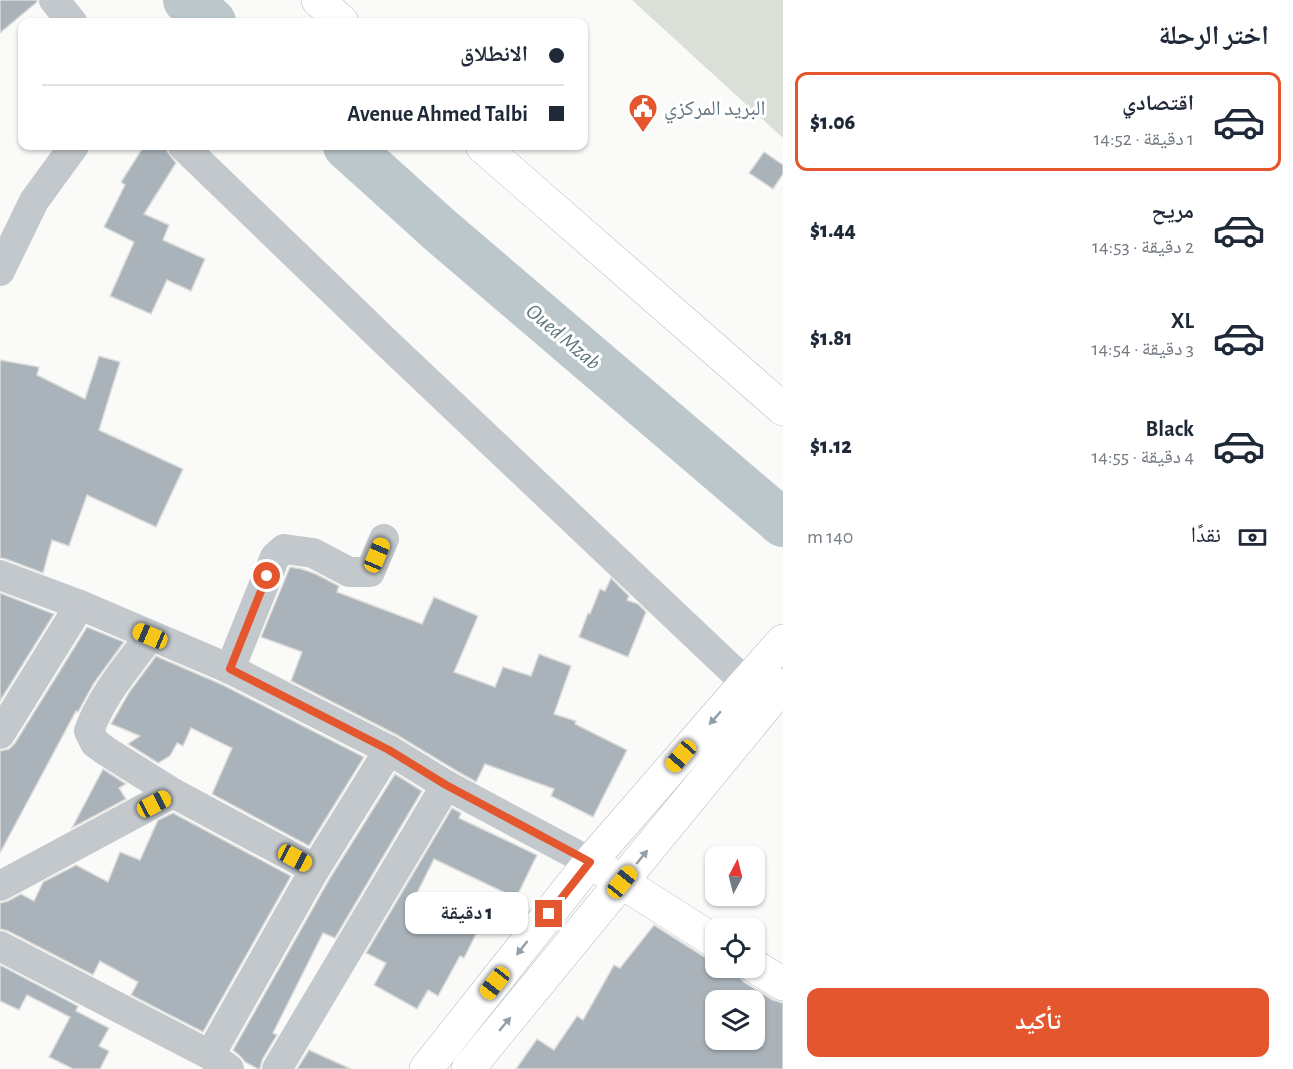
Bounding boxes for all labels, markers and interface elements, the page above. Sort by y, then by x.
text: اختر الرحلة [1158,22,1269,49]
text: الانطلاق [460,43,528,65]
public building icon: البريد المركزي [627,92,659,134]
text: اقتصادي [1122,92,1194,114]
icon: car [1212,95,1266,149]
place label: البريد المركزي [664,98,765,124]
text: Avenue Ahmed Talbi [347,103,528,125]
text: $1.06 [810,111,855,133]
text: 1 دقيقة · 14:52 [1093,129,1194,149]
text: مريح [1151,200,1194,222]
icon: car [1212,203,1266,257]
text: $1.44 [810,219,856,241]
text: 2 دقيقة · 14:53 [1092,237,1194,257]
water label: Oued Mzab [522,299,605,374]
text: XL [1171,310,1194,332]
icon: car [1212,311,1266,365]
text: $1.81 [810,327,852,349]
text: 3 دقيقة · 14:54 [1092,339,1194,359]
text: Black [1146,418,1194,440]
icon: car [1212,419,1266,473]
text: $1.12 [810,435,852,457]
text: 4 دقيقة · 14:55 [1091,447,1194,467]
icon: cash [1236,521,1269,554]
text: نقدًا [1191,524,1221,546]
text: 140 m [807,527,853,547]
car [362,535,392,575]
route start [253,562,280,589]
car [130,621,170,651]
one-way arrow [708,710,722,725]
car [662,737,700,775]
car [134,788,174,820]
car [275,842,315,874]
north arrow [705,846,765,906]
map controls [705,846,765,1050]
one-way arrow [636,849,649,865]
car [604,862,640,902]
callout: 1 دقيقة [405,893,528,935]
route end [535,900,562,927]
text: 1 دقيقة [440,903,493,923]
button: locate [705,918,765,978]
one-way arrow [517,940,529,955]
car [477,963,513,1003]
button: تأكيد [807,988,1269,1057]
button: layers [705,990,765,1050]
one-way arrow [498,1017,511,1032]

